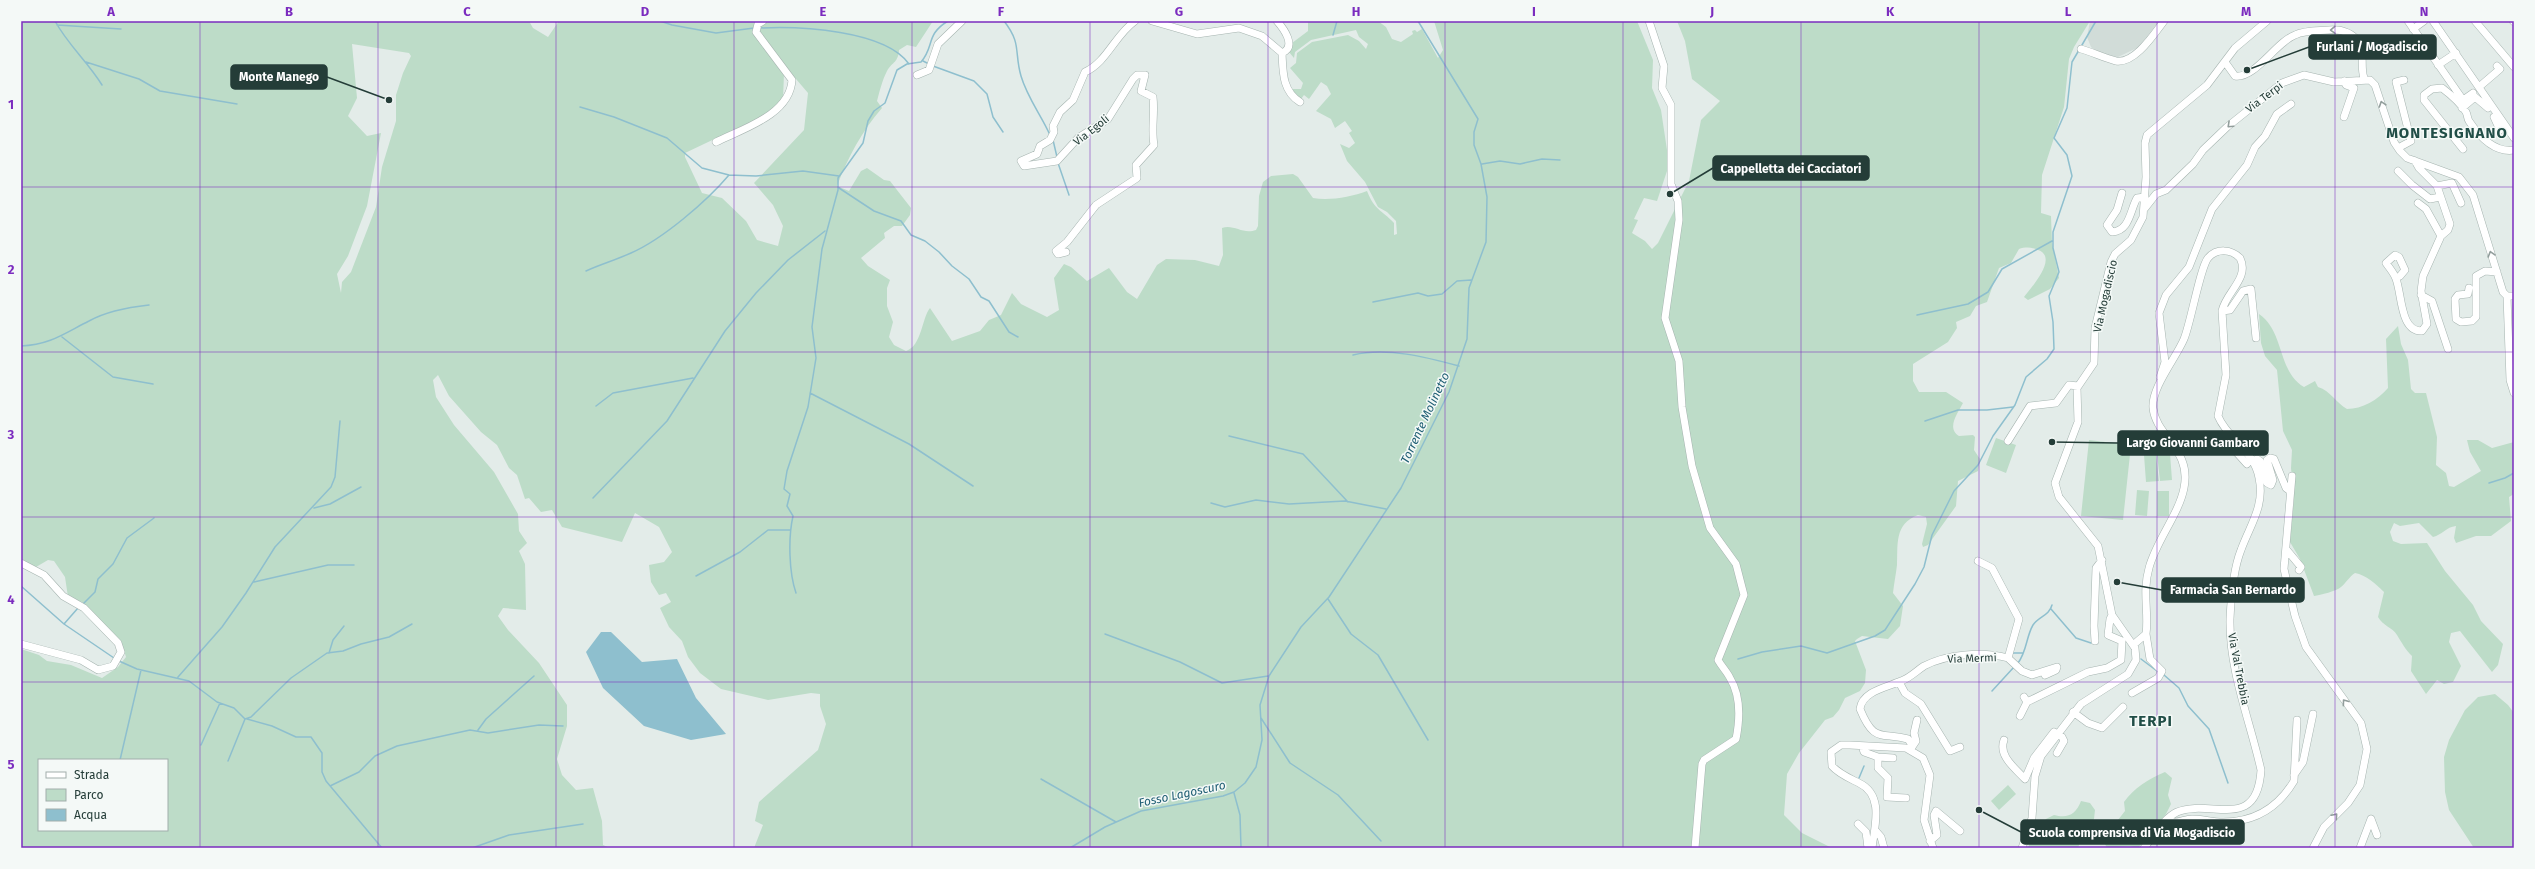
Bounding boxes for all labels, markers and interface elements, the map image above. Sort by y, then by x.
text: A [106,4,115,19]
text: B [285,4,293,19]
text: C [463,4,471,19]
text: D [641,4,650,19]
text: E [820,4,827,19]
text: F [998,4,1005,19]
text: G [1175,4,1183,19]
text: H [1352,4,1360,19]
text: I [1532,4,1536,19]
text: J [1709,4,1714,19]
text: K [1886,4,1895,19]
text: L [2065,4,2072,19]
text: M [2241,4,2251,19]
text: N [2420,4,2428,19]
one-way arrow [2330,26,2336,34]
callout: Furlani / Mogadiscio [2309,35,2436,59]
text: Furlani / Mogadiscio [2316,40,2428,54]
callout: Monte Manego [231,65,327,89]
text: Monte Manego [239,70,319,84]
street label: Via Terpi [2243,79,2285,116]
text: 1 [8,97,14,112]
one-way arrow [2378,101,2386,108]
street label: Via Egoli [1071,112,1112,148]
one-way arrow [2227,120,2234,127]
district label: MONTESIGNANO [2386,124,2508,142]
callout: Cappelletta dei Cacciatori [1713,156,1869,180]
text: Cappelletta dei Cacciatori [1721,162,1861,176]
one-way arrow [2487,250,2496,257]
street label: Via Mogadiscio [2091,258,2120,334]
text: 2 [8,262,15,277]
water label: Torrente Molinetto [1398,370,1452,466]
text: 3 [7,427,15,442]
callout: Largo Giovanni Gambaro [2118,431,2268,455]
text: Largo Giovanni Gambaro [2126,436,2260,450]
callout: Farmacia San Bernardo [2162,578,2304,602]
text: Farmacia San Bernardo [2170,583,2296,597]
text: 4 [7,592,15,607]
street label: Via Val Trebbia [2225,632,2252,706]
street label: Via Mermi [1947,651,1997,666]
one-way arrow [2342,699,2350,706]
district label: TERPI [2129,712,2173,730]
text: 5 [8,757,15,772]
legend [38,759,168,831]
text: Strada [74,768,109,782]
water label: Fosso Lagoscuro [1137,778,1227,810]
text: Parco [74,788,104,802]
text: Acqua [74,808,107,822]
one-way arrow [2330,814,2337,821]
callout: Scuola comprensiva di Via Mogadiscio [2021,820,2244,844]
text: Scuola comprensiva di Via Mogadiscio [2029,826,2235,840]

